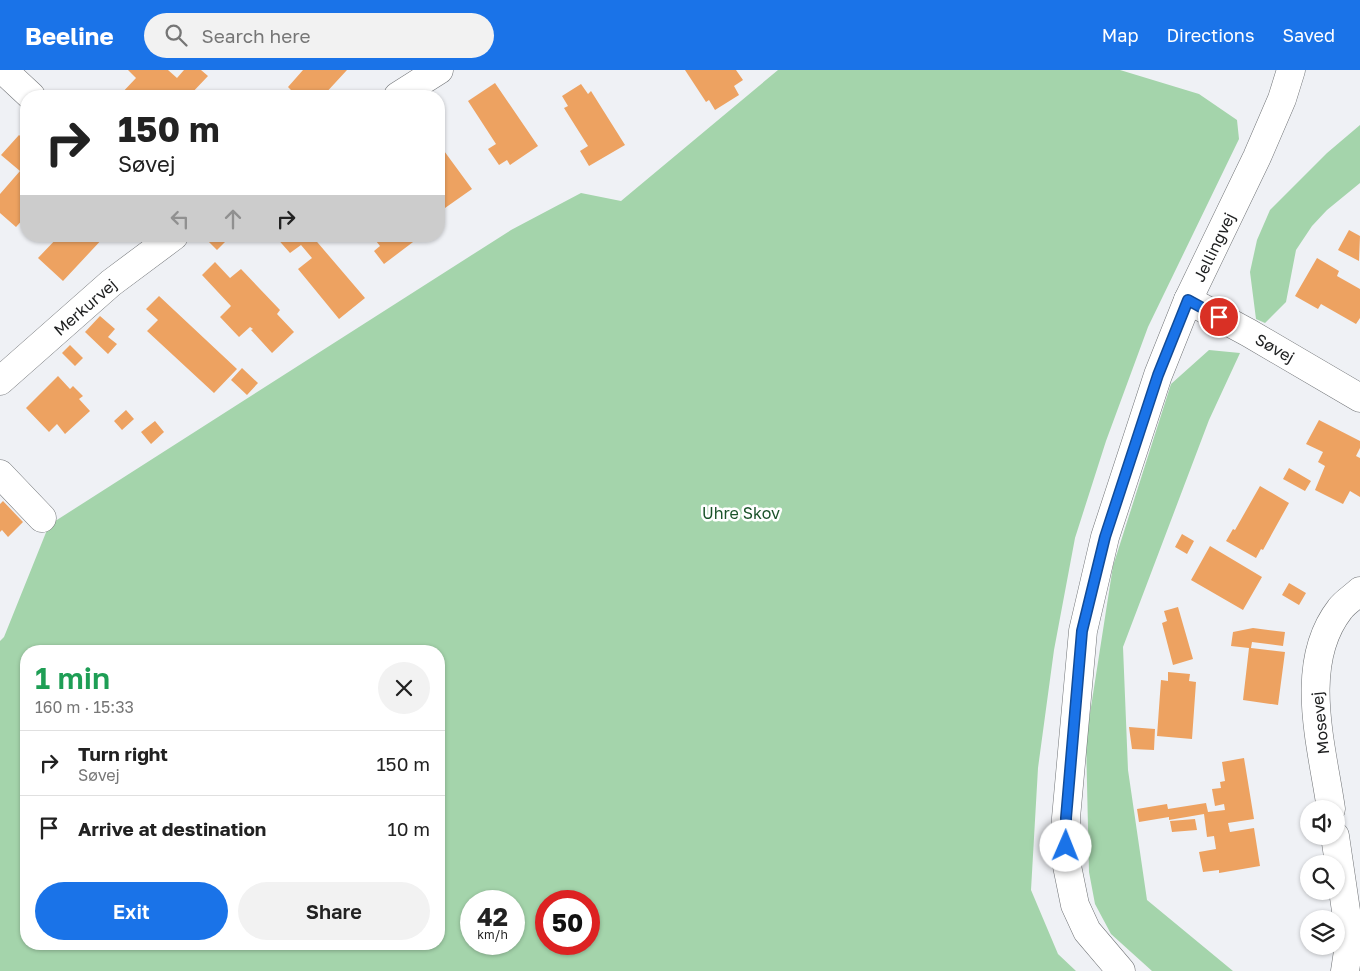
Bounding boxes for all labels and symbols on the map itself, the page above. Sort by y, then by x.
street label: Jellingvej [1189,209,1239,285]
street label: Merkurvej [49,274,121,340]
pin [1198,296,1240,338]
street label: Søvej [1252,329,1298,367]
park label: Uhre Skov [702,503,780,523]
street label: Mosevej [1307,691,1333,755]
position arrow [1039,819,1091,871]
speed limit sign: 50 [535,890,600,955]

